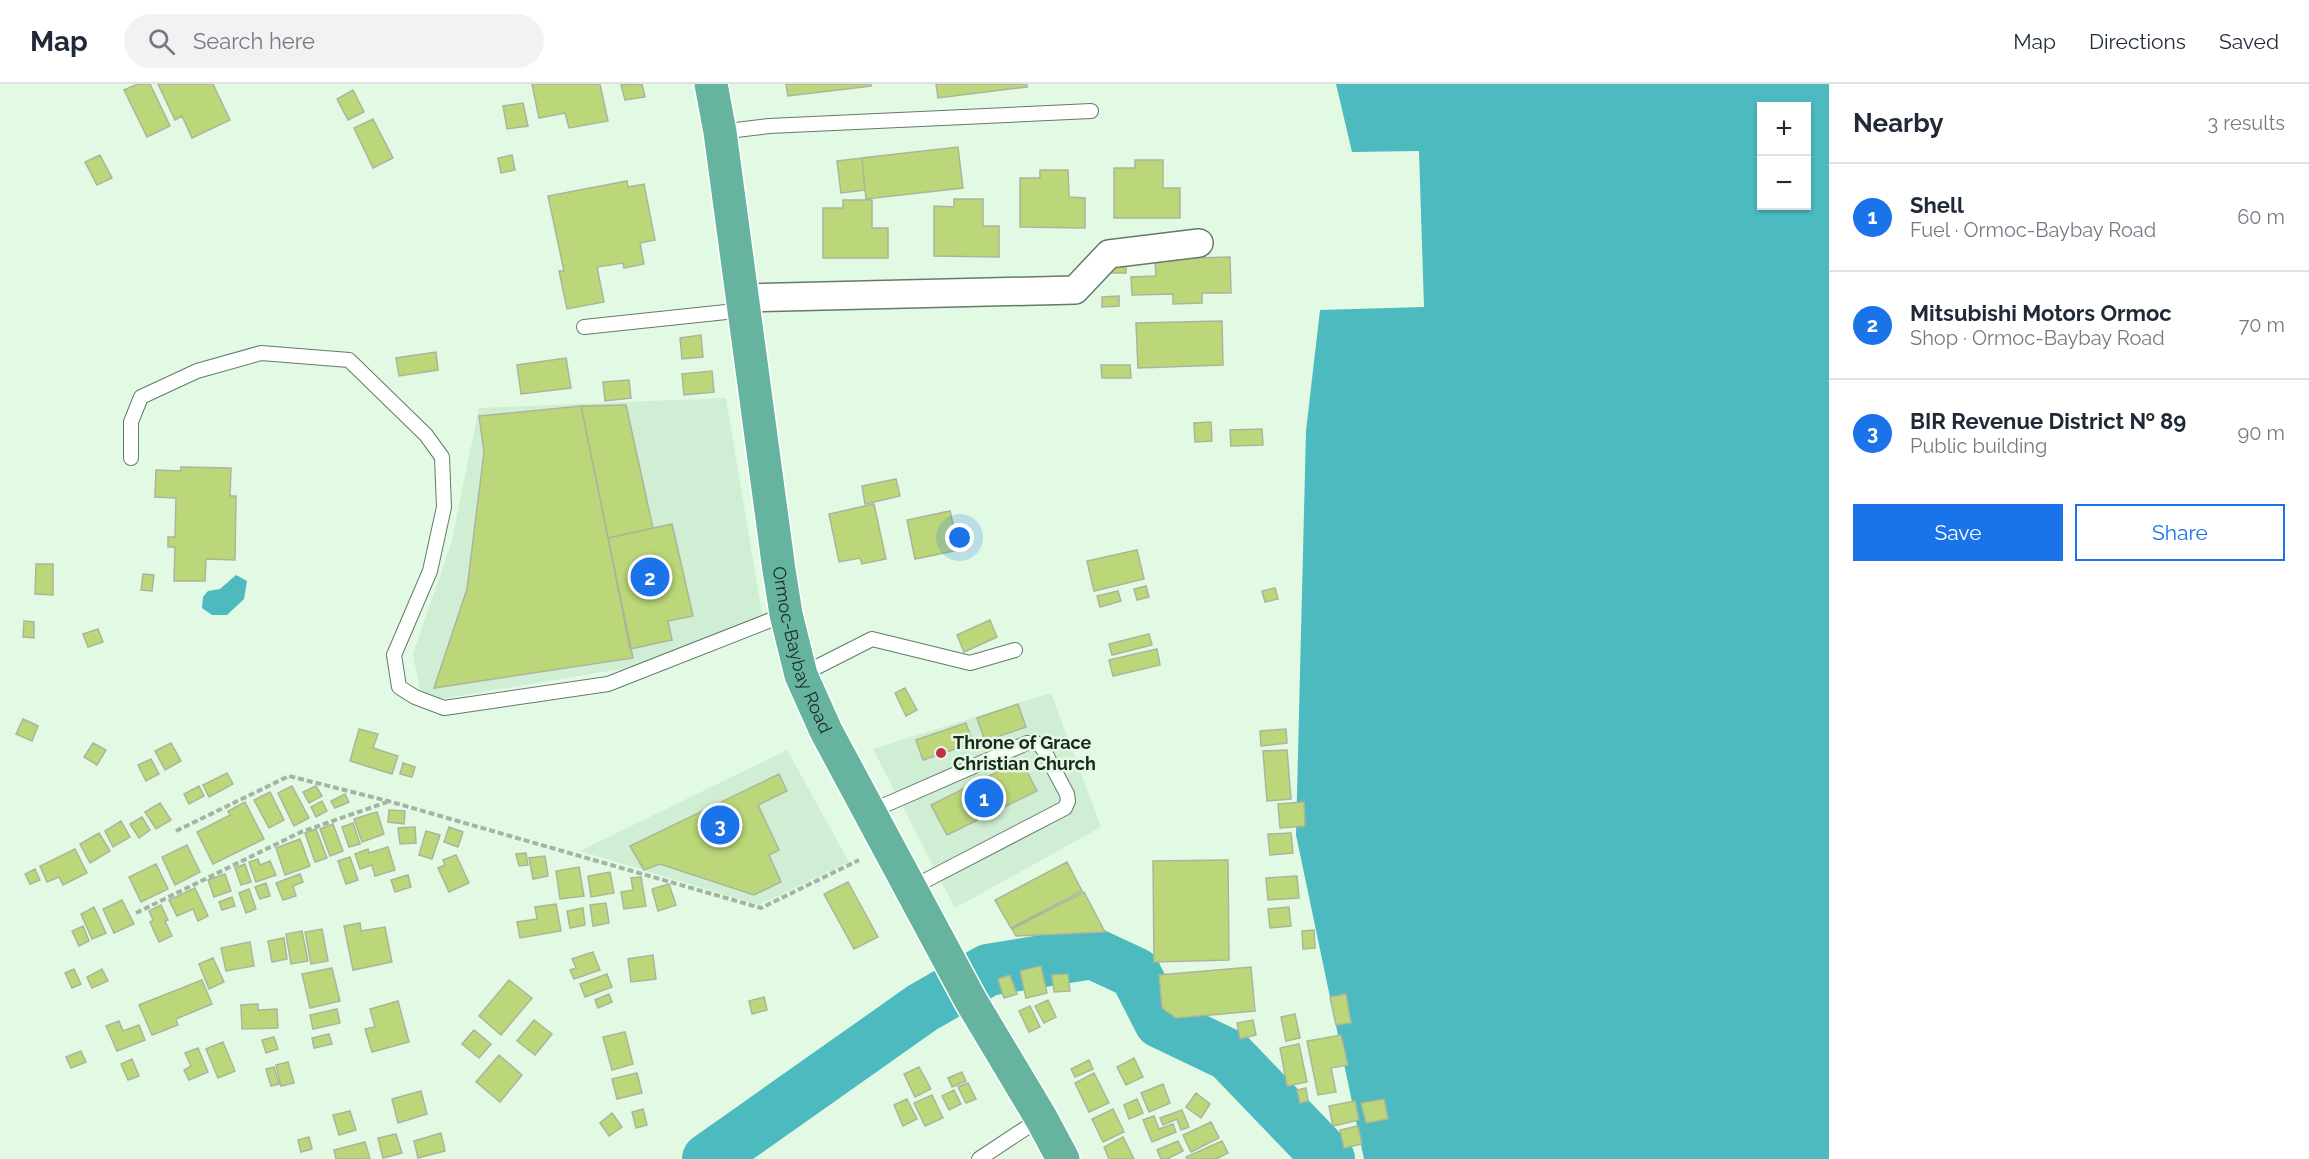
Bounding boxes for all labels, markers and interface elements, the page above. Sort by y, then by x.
search box [124,14,544,68]
text: Map [30,25,88,58]
icon: search [145,25,178,58]
text: Search here [193,28,315,54]
text: Map [2013,29,2056,54]
text: Directions [2089,29,2186,54]
text: Saved [2219,29,2279,54]
map controls [1757,102,1811,210]
button: + [1757,102,1811,156]
text: Nearby [1853,108,1943,138]
text: 3 results [2207,111,2285,135]
button: − [1757,156,1811,210]
text: Shell [1910,192,1964,218]
text: 1 [1868,205,1877,229]
text: 60 m [2237,205,2285,229]
text: Fuel · Ormoc-Baybay Road [1910,218,2156,242]
text: Mitsubishi Motors Ormoc [1910,300,2172,326]
text: 2 [1867,313,1878,337]
text: 70 m [2239,313,2285,337]
text: Shop · Ormoc-Baybay Road [1910,326,2165,350]
text: BIR Revenue District № 89 [1910,408,2186,434]
text: 3 [1867,421,1878,445]
text: 90 m [2238,421,2285,445]
text: Public building [1910,434,2047,458]
button: Save [1853,504,2063,561]
button: Share [2075,504,2285,561]
your location [945,523,974,552]
pin: 2 [630,554,670,600]
street label: Ormoc-Baybay Road [769,565,837,736]
place label: Throne of Grace Christian Church [953,732,1096,774]
marker: Throne of Grace Christian Church [934,746,948,760]
pin: 1 [964,776,1004,820]
pin: 3 [700,802,740,848]

